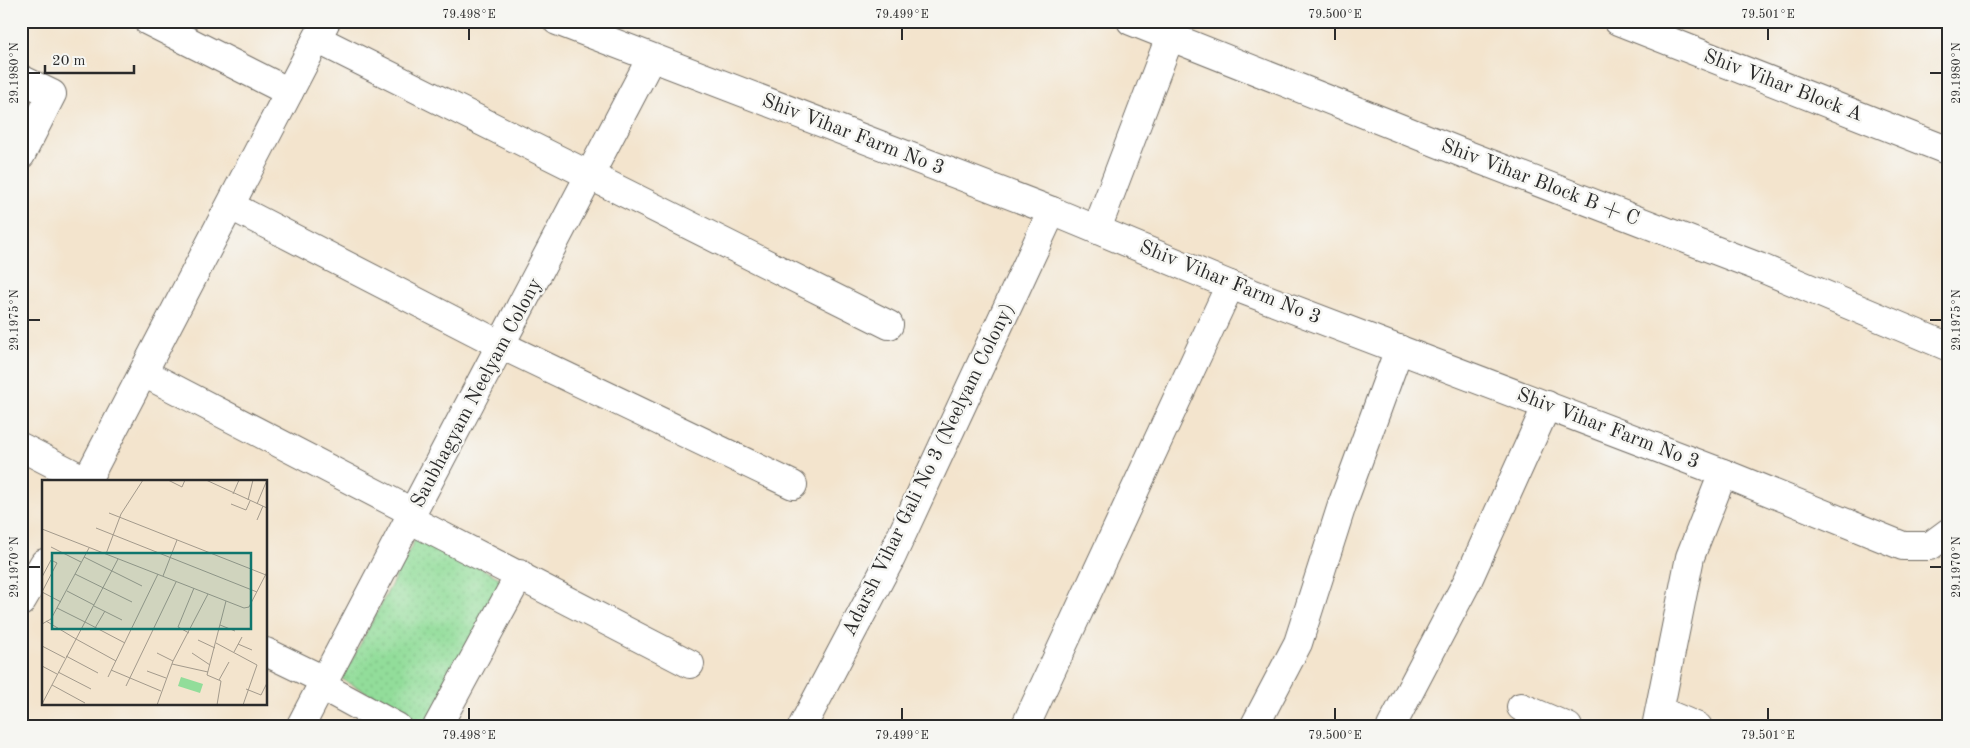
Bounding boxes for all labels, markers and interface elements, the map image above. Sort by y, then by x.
text: 79.500°E [1308,8,1362,21]
text: 79.501°E [1741,8,1795,21]
text: 79.498°E [442,9,496,21]
text: 79.499°E [875,9,929,21]
text: 29.1980°N [9,42,21,104]
scale bar [45,42,134,74]
text: 29.1980°N [1951,42,1963,104]
street label: Shiv Vihar Block A [1701,46,1865,126]
text: 20 m [52,54,86,69]
street label: Shiv Vihar Farm No 3 [759,91,947,179]
street label: Shiv Vihar Block B + C [1438,136,1642,230]
street label: Shiv Vihar Farm No 3 [1136,237,1324,329]
street label: Saubhagyam Neelyam Colony [408,275,546,511]
text: 29.1975°N [8,289,21,351]
text: 29.1975°N [1950,289,1963,351]
street label: Adarsh Vihar Gali No 3 (Neelyam Colony) [839,300,1019,640]
street label: Shiv Vihar Farm No 3 [1514,385,1702,473]
inset map [42,480,268,706]
text: 29.1970°N [9,536,21,598]
text: 29.1970°N [1951,536,1963,598]
text: 79.500°E [1308,729,1362,742]
text: 79.501°E [1741,729,1795,742]
text: 79.498°E [442,730,496,742]
text: 79.499°E [875,730,929,742]

